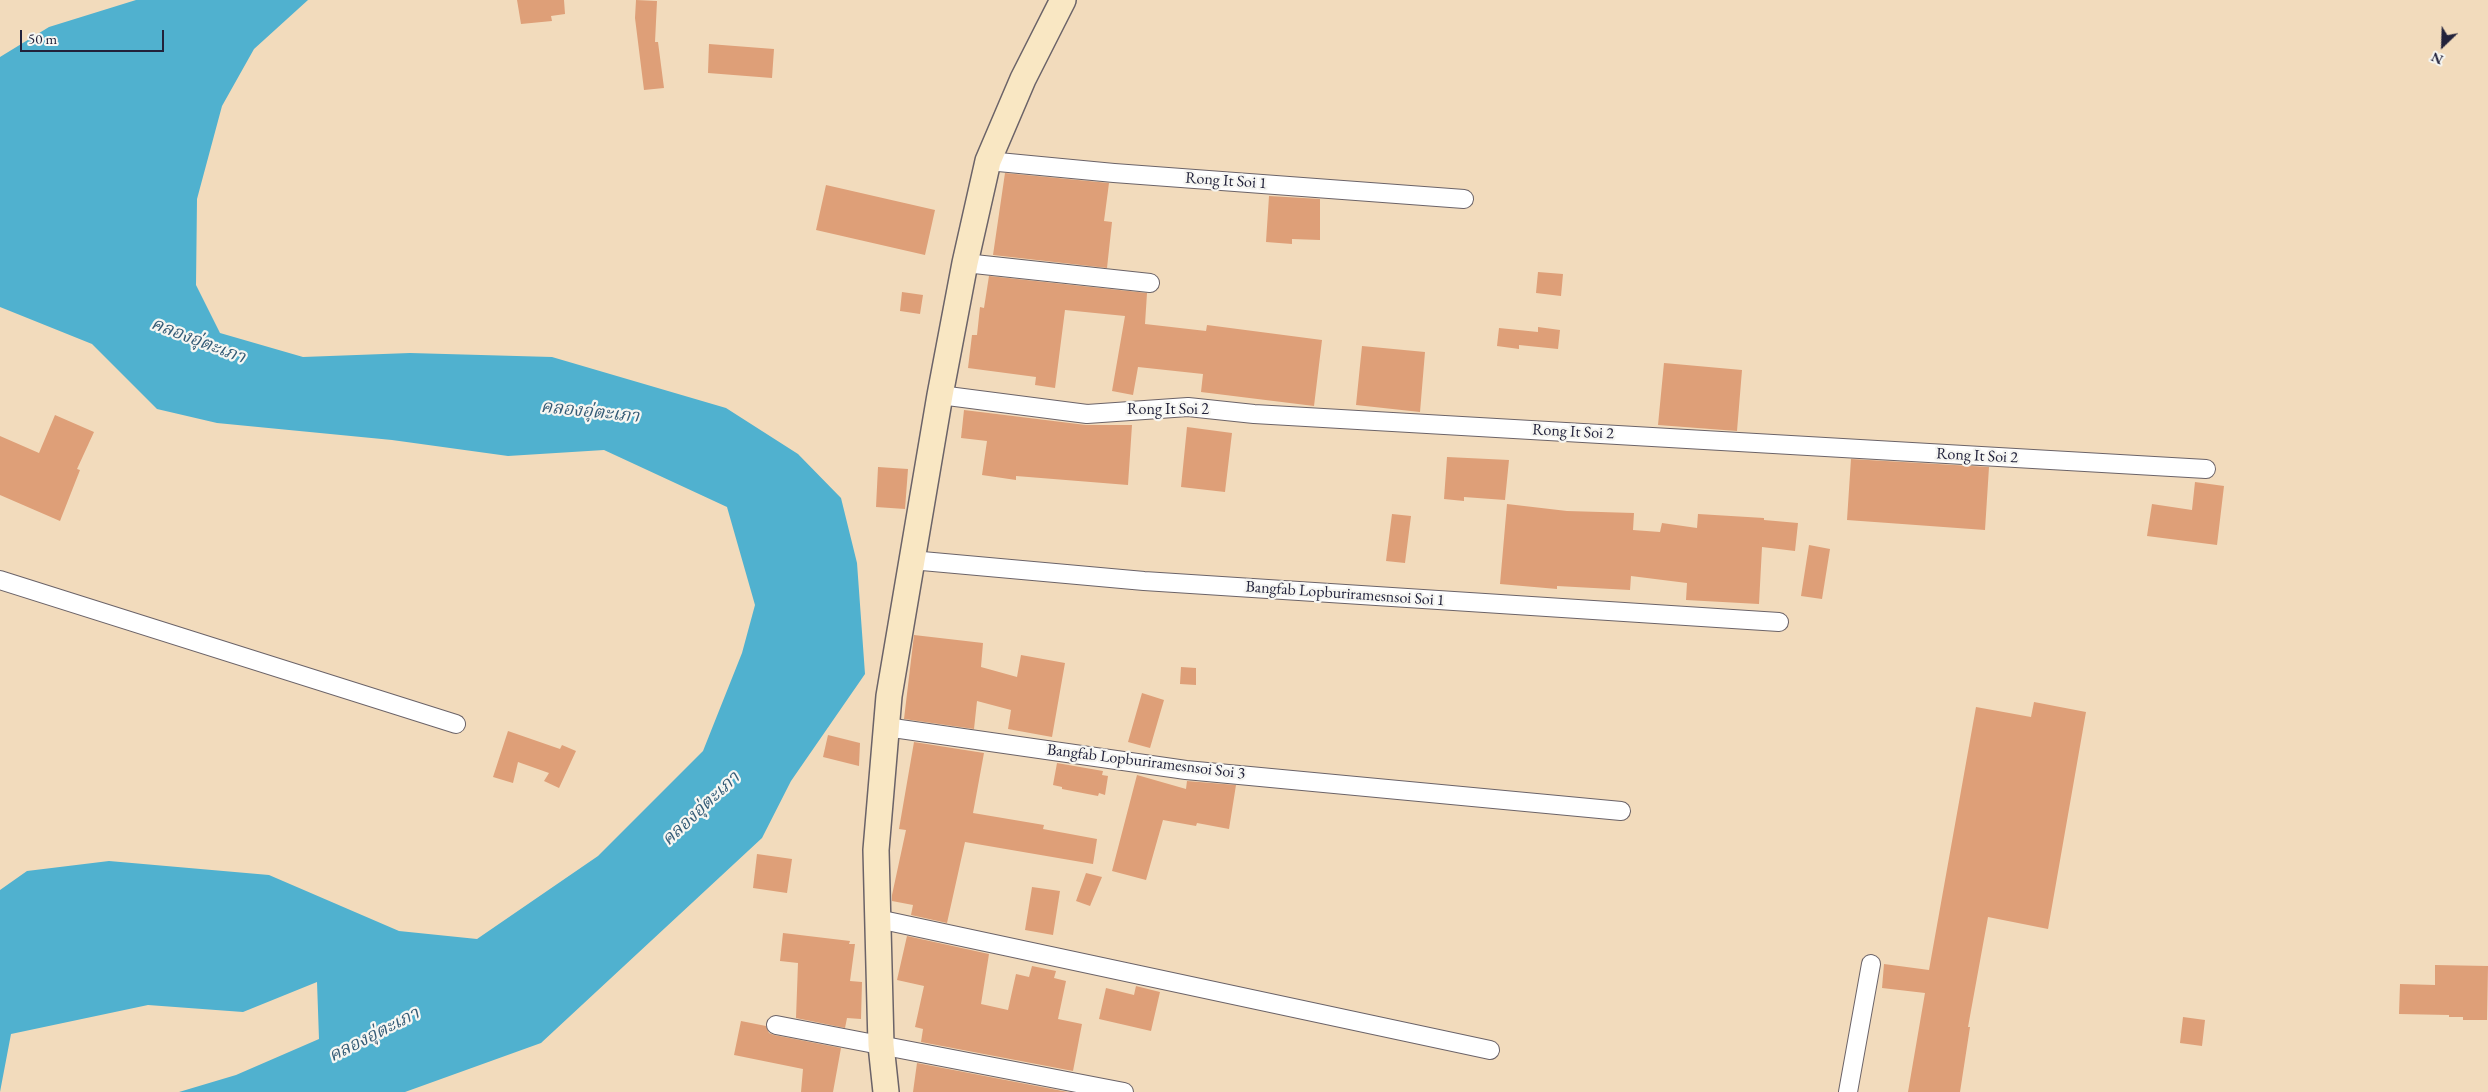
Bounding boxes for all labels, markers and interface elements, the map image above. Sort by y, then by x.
scale bar [22,20,166,52]
north arrow [2418,20,2468,70]
text: 50 m [28,29,57,48]
text: N [2428,48,2446,69]
street label: Rong It Soi 1 [1185,169,1267,193]
water label: คลองอุ่ตะเภา [148,313,248,369]
water label: คลองอุ่ตะเภา [540,396,640,428]
street label: Rong It Soi 2 [1127,400,1209,420]
street label: Rong It Soi 2 [1532,420,1614,444]
street label: Rong It Soi 2 [1936,444,2018,468]
street label: Bangfab Lopburiramesnsoi Soi 1 [1245,577,1445,611]
street label: Bangfab Lopburiramesnsoi Soi 3 [1046,740,1246,784]
water label: คลองอุ่ตะเภา [657,767,745,851]
water label: คลองอุ่ตะเภา [325,1003,423,1067]

